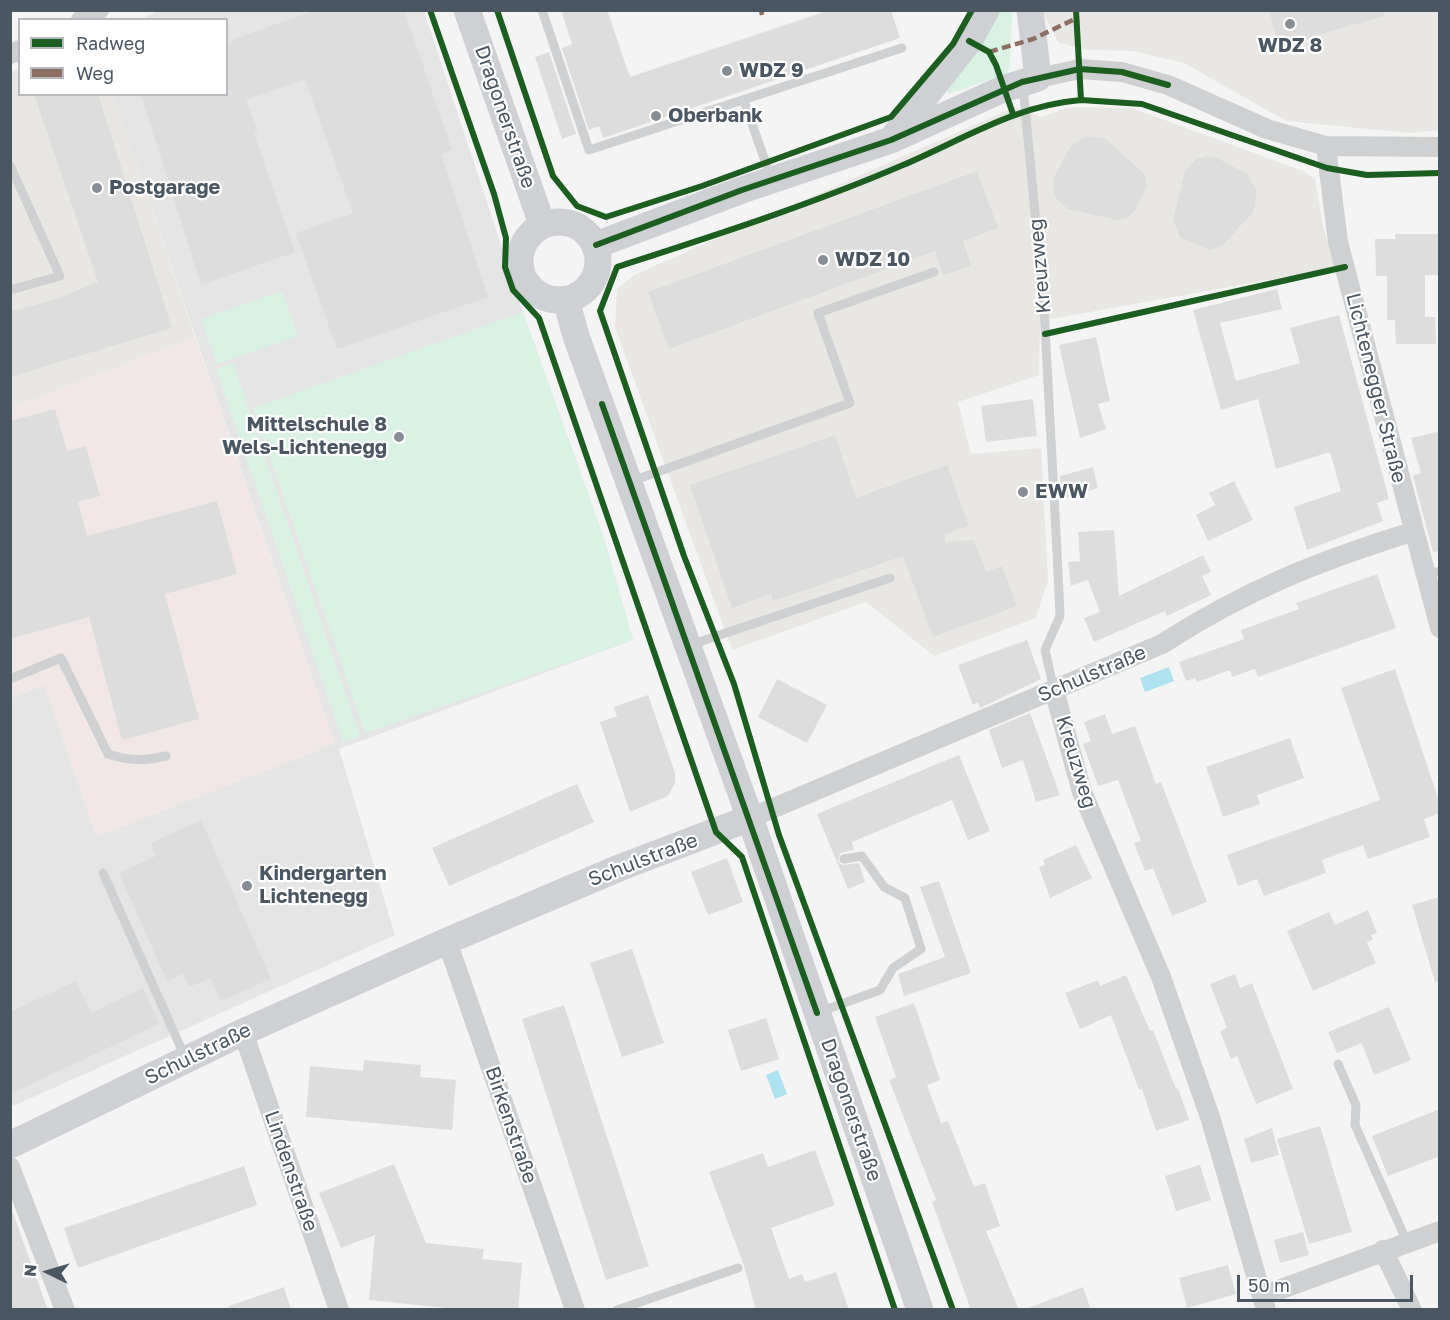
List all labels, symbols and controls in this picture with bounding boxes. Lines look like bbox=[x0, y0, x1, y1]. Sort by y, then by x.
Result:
marker: WDZ 8 bbox=[1283, 17, 1297, 31]
legend bbox=[18, 18, 228, 96]
text: Radweg bbox=[76, 32, 145, 54]
place label: WDZ 8 bbox=[1258, 34, 1322, 58]
street label: Dragonerstraße bbox=[469, 42, 541, 192]
place label: WDZ 9 bbox=[739, 59, 804, 83]
text: Weg bbox=[76, 62, 114, 84]
marker: WDZ 9 bbox=[720, 64, 734, 78]
place label: Oberbank bbox=[668, 104, 763, 128]
marker: Oberbank bbox=[649, 109, 663, 123]
place label: Postgarage bbox=[109, 176, 220, 200]
marker: Postgarage bbox=[90, 181, 104, 195]
street label: Kreuzweg bbox=[1024, 217, 1056, 315]
place label: WDZ 10 bbox=[835, 248, 910, 272]
marker: WDZ 10 bbox=[816, 253, 830, 267]
street label: Lichtenegger Straße bbox=[1341, 291, 1411, 485]
place label: Mittelschule 8 Wels-Lichtenegg bbox=[222, 413, 387, 460]
marker: Mittelschule 8 Wels-Lichtenegg bbox=[392, 430, 406, 444]
place label: EWW bbox=[1035, 480, 1088, 504]
marker: EWW bbox=[1016, 485, 1030, 499]
street label: Schulstraße bbox=[1034, 640, 1150, 708]
street label: Kreuzweg bbox=[1051, 713, 1101, 811]
street label: Schulstraße bbox=[585, 828, 701, 892]
place label: Kindergarten Lichtenegg bbox=[259, 862, 387, 909]
marker: Kindergarten Lichtenegg bbox=[240, 879, 254, 893]
street label: Schulstraße bbox=[141, 1018, 255, 1090]
street label: Dragonerstraße bbox=[815, 1035, 887, 1185]
street label: Birkenstraße bbox=[480, 1063, 542, 1187]
street label: Lindenstraße bbox=[259, 1108, 323, 1234]
north arrow bbox=[18, 1242, 78, 1302]
scale bar bbox=[1240, 1263, 1416, 1301]
text: N bbox=[20, 1264, 41, 1277]
text: 50 m bbox=[1248, 1274, 1290, 1296]

